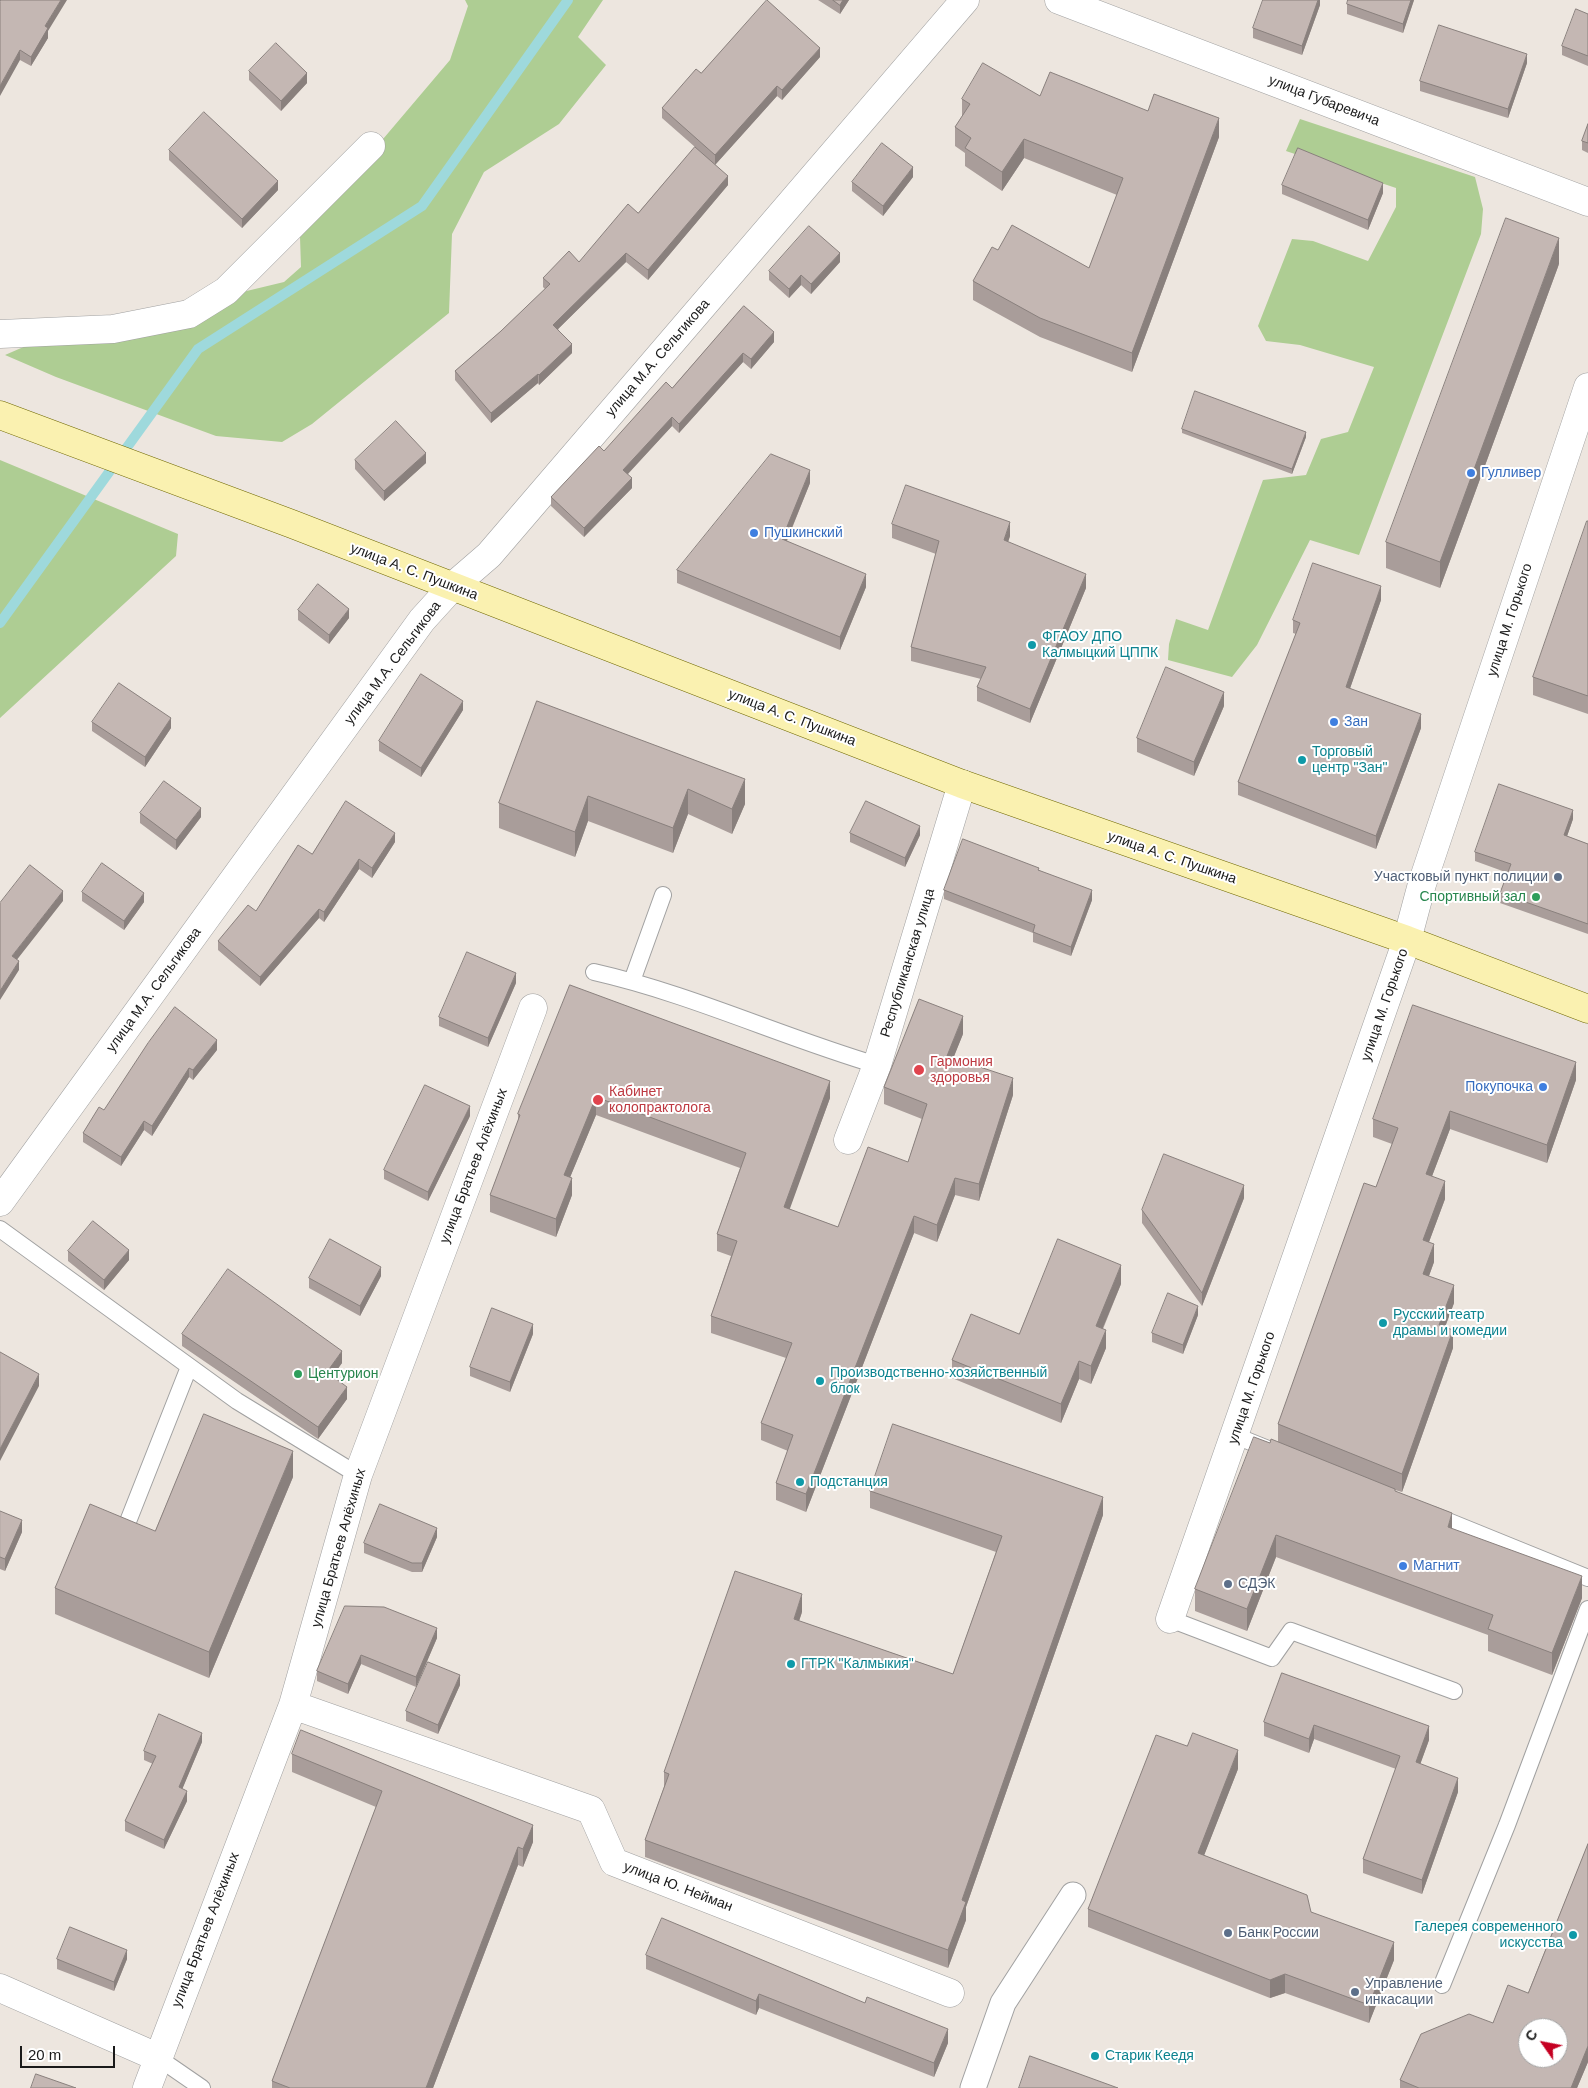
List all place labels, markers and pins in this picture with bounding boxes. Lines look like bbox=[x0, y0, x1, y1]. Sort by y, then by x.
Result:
place label: Гулливер bbox=[1481, 465, 1541, 481]
marker: Гулливер bbox=[1465, 467, 1477, 479]
place label: Пушкинский bbox=[764, 525, 843, 541]
marker: Пушкинский bbox=[748, 527, 760, 539]
place label: ФГАОУ ДПО Калмыцкий ЦППК bbox=[1042, 629, 1158, 662]
marker: ФГАОУ ДПО Калмыцкий ЦППК bbox=[1026, 639, 1038, 651]
place label: Зан bbox=[1344, 714, 1368, 730]
marker: Зан bbox=[1328, 716, 1340, 728]
place label: Торговый центр "Зан" bbox=[1312, 744, 1387, 776]
marker: Торговый центр "Зан" bbox=[1296, 754, 1308, 766]
place label: Участковый пункт полиции bbox=[1374, 869, 1548, 885]
marker: Участковый пункт полиции bbox=[1552, 871, 1564, 883]
place label: Спортивный зал bbox=[1419, 889, 1526, 905]
marker: Спортивный зал bbox=[1530, 891, 1542, 903]
place label: Гармония здоровья bbox=[930, 1054, 993, 1086]
marker: Гармония здоровья bbox=[912, 1063, 926, 1077]
place label: Покупочка bbox=[1465, 1079, 1533, 1095]
marker: Покупочка bbox=[1537, 1081, 1549, 1093]
place label: Кабинет колопрактолога bbox=[609, 1084, 711, 1116]
marker: Кабинет колопрактолога bbox=[591, 1093, 605, 1107]
place label: Русский театр драмы и комедии bbox=[1393, 1307, 1507, 1340]
marker: Русский театр драмы и комедии bbox=[1377, 1317, 1389, 1329]
place label: Производственно-хозяйственный блок bbox=[830, 1365, 1047, 1398]
place label: Центурион bbox=[308, 1366, 378, 1382]
marker: Центурион bbox=[292, 1368, 304, 1380]
marker: Производственно-хозяйственный блок bbox=[814, 1375, 826, 1387]
place label: Подстанция bbox=[810, 1474, 888, 1490]
marker: Подстанция bbox=[794, 1476, 806, 1488]
place label: Магнит bbox=[1413, 1558, 1460, 1574]
marker: Магнит bbox=[1397, 1560, 1409, 1572]
place label: СДЭК bbox=[1238, 1576, 1276, 1592]
marker: СДЭК bbox=[1222, 1578, 1234, 1590]
place label: ГТРК "Калмыкия" bbox=[801, 1656, 914, 1672]
marker: ГТРК "Калмыкия" bbox=[785, 1658, 797, 1670]
place label: Галерея современного искусства bbox=[1414, 1919, 1563, 1951]
place label: Банк России bbox=[1238, 1925, 1319, 1941]
marker: Банк России bbox=[1222, 1927, 1234, 1939]
marker: Галерея современного искусства bbox=[1567, 1929, 1579, 1941]
place label: Управление инкасации bbox=[1365, 1976, 1443, 2008]
marker: Управление инкасации bbox=[1349, 1986, 1361, 1998]
place label: Старик Кеедя bbox=[1105, 2048, 1194, 2064]
marker: Старик Кеедя bbox=[1089, 2050, 1101, 2062]

